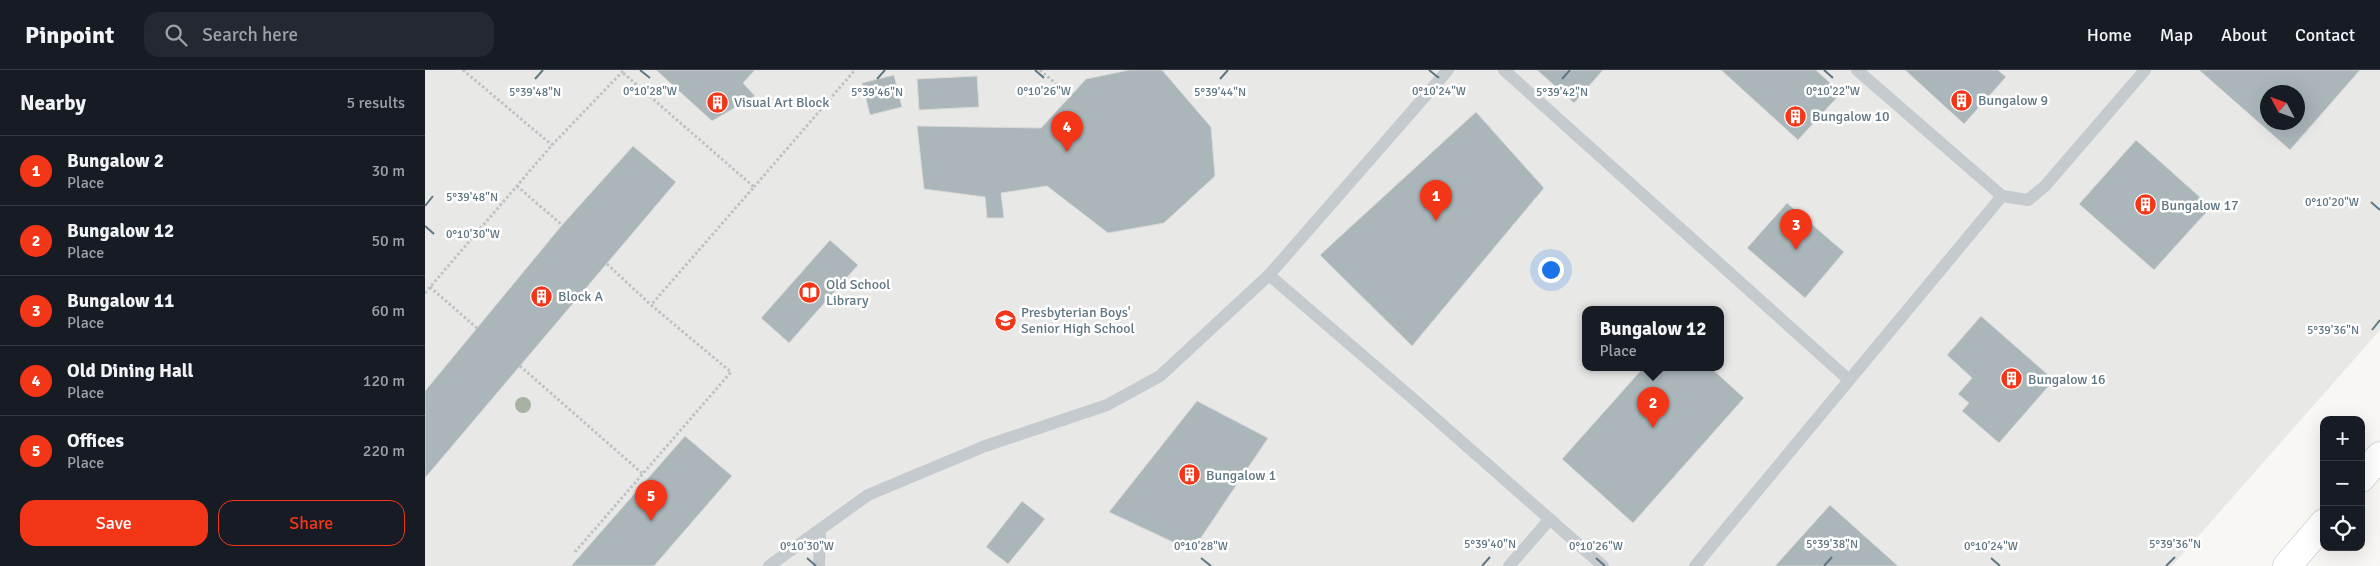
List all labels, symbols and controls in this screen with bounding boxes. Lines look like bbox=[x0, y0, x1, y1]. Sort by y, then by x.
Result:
search box bbox=[144, 12, 494, 57]
text: Pinpoint bbox=[25, 20, 114, 50]
icon: search bbox=[162, 21, 190, 49]
text: Search here bbox=[202, 23, 298, 47]
text: Home bbox=[2087, 24, 2132, 46]
text: Map bbox=[2160, 24, 2193, 46]
text: About bbox=[2221, 24, 2267, 46]
text: Contact bbox=[2295, 24, 2355, 46]
text: 0°10'28"W bbox=[623, 84, 677, 99]
text: 0°10'26"W bbox=[1017, 84, 1071, 99]
text: 0°10'24"W bbox=[1412, 84, 1466, 99]
text: 0°10'22"W bbox=[1806, 84, 1860, 99]
text: 5°39'48"N bbox=[509, 85, 561, 100]
text: 5°39'46"N bbox=[851, 85, 903, 100]
text: 5°39'44"N bbox=[1194, 85, 1246, 100]
text: 5°39'42"N bbox=[1536, 85, 1588, 100]
north arrow bbox=[2260, 85, 2305, 130]
building icon: Bungalow 9 bbox=[1950, 88, 1974, 112]
text: Nearby bbox=[20, 90, 86, 116]
building icon: Visual Art Block bbox=[706, 90, 730, 114]
place label: Bungalow 9 bbox=[1978, 92, 2048, 109]
text: 5 results bbox=[346, 93, 405, 113]
place label: Visual Art Block bbox=[734, 94, 829, 111]
building icon: Bungalow 10 bbox=[1784, 104, 1808, 128]
place label: Bungalow 10 bbox=[1812, 108, 1890, 125]
pin: 4 bbox=[1051, 111, 1083, 152]
text: Bungalow 2 bbox=[67, 149, 164, 173]
text: 1 bbox=[32, 161, 40, 181]
text: 30 m bbox=[371, 161, 405, 181]
text: Place bbox=[67, 173, 104, 193]
pin: 1 bbox=[1420, 180, 1452, 221]
text: 5°39'48"N bbox=[446, 190, 498, 205]
building icon: Bungalow 17 bbox=[2133, 193, 2157, 217]
text: 0°10'20"W bbox=[2305, 195, 2359, 210]
place label: Bungalow 17 bbox=[2161, 197, 2239, 214]
pin: 3 bbox=[1780, 209, 1812, 250]
text: Bungalow 12 bbox=[67, 219, 174, 243]
text: 0°10'30"W bbox=[446, 227, 500, 242]
text: 2 bbox=[32, 231, 40, 251]
text: 50 m bbox=[371, 231, 405, 251]
text: Place bbox=[67, 243, 104, 263]
your location bbox=[1538, 257, 1564, 283]
place label: Old School Library bbox=[826, 276, 890, 309]
library icon: Old School Library bbox=[798, 280, 822, 304]
building icon: Block A bbox=[530, 284, 554, 308]
place label: Block A bbox=[558, 288, 603, 305]
text: Bungalow 11 bbox=[67, 289, 174, 313]
text: 3 bbox=[32, 301, 40, 321]
text: 60 m bbox=[371, 301, 405, 321]
place label: Presbyterian Boys' Senior High School bbox=[1021, 304, 1135, 337]
popup bbox=[1582, 306, 1724, 371]
school or university icon: Presbyterian Boys' Senior High School bbox=[993, 308, 1017, 332]
text: Place bbox=[67, 313, 104, 333]
text: Bungalow 12 bbox=[1599, 317, 1707, 341]
text: 5°39'36"N bbox=[2307, 323, 2359, 338]
text: Place bbox=[1599, 341, 1637, 361]
text: Old Dining Hall bbox=[67, 359, 194, 383]
building icon: Bungalow 16 bbox=[2000, 367, 2024, 391]
text: 4 bbox=[32, 371, 40, 391]
text: 120 m bbox=[363, 371, 405, 391]
place label: Bungalow 16 bbox=[2028, 371, 2106, 388]
text: Place bbox=[67, 383, 104, 403]
pin: 2 bbox=[1637, 387, 1669, 428]
map controls bbox=[2320, 416, 2365, 551]
button: + bbox=[2320, 416, 2365, 461]
text: Offices bbox=[67, 429, 124, 453]
text: 5 bbox=[32, 441, 40, 461]
text: 220 m bbox=[363, 441, 405, 461]
text: Place bbox=[67, 453, 104, 473]
button: − bbox=[2320, 461, 2365, 506]
building icon: Bungalow 1 bbox=[1178, 463, 1202, 487]
place label: Bungalow 1 bbox=[1206, 467, 1276, 484]
pin: 5 bbox=[635, 480, 667, 521]
button: Save bbox=[20, 500, 208, 546]
button: Share bbox=[218, 500, 405, 546]
button: locate bbox=[2320, 506, 2365, 551]
text: 5°39'40"N bbox=[1464, 537, 1516, 552]
text: 5°39'38"N bbox=[1806, 537, 1858, 552]
text: 5°39'36"N bbox=[2149, 537, 2201, 552]
text: 0°10'30"W bbox=[780, 539, 834, 554]
text: 0°10'28"W bbox=[1174, 539, 1228, 554]
text: 0°10'26"W bbox=[1569, 539, 1623, 554]
text: 0°10'24"W bbox=[1964, 539, 2018, 554]

